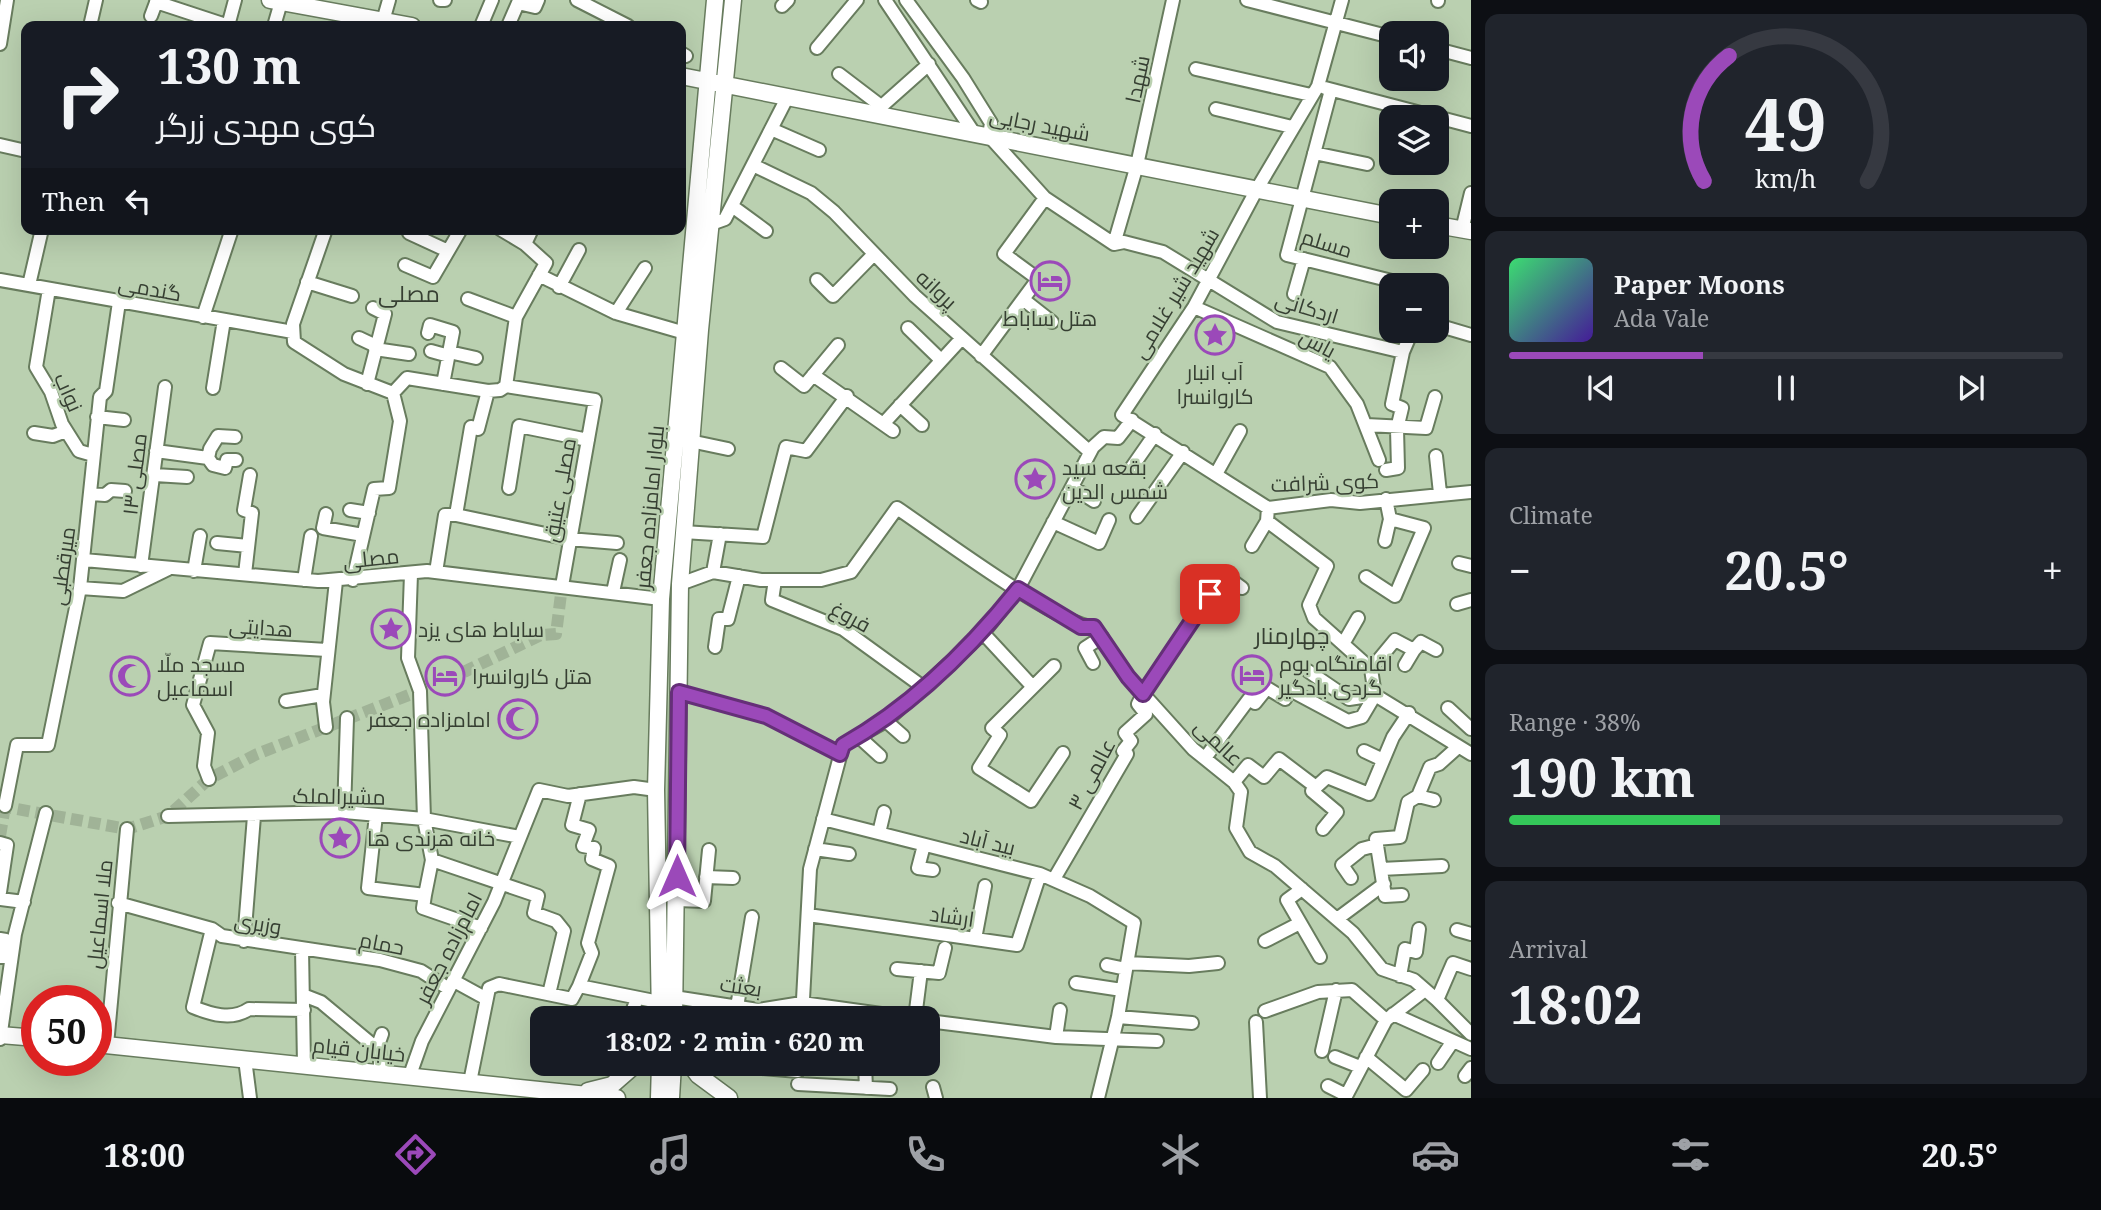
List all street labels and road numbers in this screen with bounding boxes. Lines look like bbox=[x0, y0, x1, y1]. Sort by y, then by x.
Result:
street label: شهدا bbox=[1118, 53, 1156, 105]
street label: شهید رجایی bbox=[987, 101, 1093, 147]
street label: شهید شیر غلامی bbox=[1125, 222, 1225, 364]
street label: مسلم bbox=[1298, 222, 1356, 265]
street label: پروانه bbox=[910, 263, 964, 316]
street label: گندمی bbox=[116, 269, 184, 307]
street label: اردکانی bbox=[1272, 284, 1342, 330]
street label: یاس bbox=[1295, 322, 1341, 364]
street label: نواب bbox=[48, 368, 90, 416]
street label: بلوار امامزاده جعفر bbox=[628, 424, 670, 591]
street label: مصلی ۱۳ bbox=[115, 431, 153, 517]
street label: مصلی عتیق bbox=[536, 436, 582, 544]
street label: کوی شرافت bbox=[1270, 466, 1380, 498]
street label: میرقطبی bbox=[43, 525, 81, 607]
street label: مصلی bbox=[341, 541, 401, 575]
street label: فروغ bbox=[825, 594, 876, 639]
street label: هدایتی bbox=[228, 611, 294, 643]
street label: عالمی bbox=[1189, 712, 1249, 772]
street label: عالمی ۳ bbox=[1061, 734, 1121, 814]
street label: مشیرالملک bbox=[292, 781, 386, 811]
street label: بید آباد bbox=[957, 821, 1019, 861]
street label: ملا اسماعیل bbox=[79, 858, 119, 970]
street label: امام‌زاده جعفر bbox=[407, 887, 489, 1010]
street label: ارشاد bbox=[928, 899, 976, 933]
street label: وزیری bbox=[232, 905, 284, 941]
street label: حمام bbox=[357, 925, 407, 962]
street label: بعثت bbox=[718, 969, 764, 1003]
street label: خیابان قیام bbox=[311, 1030, 407, 1069]

